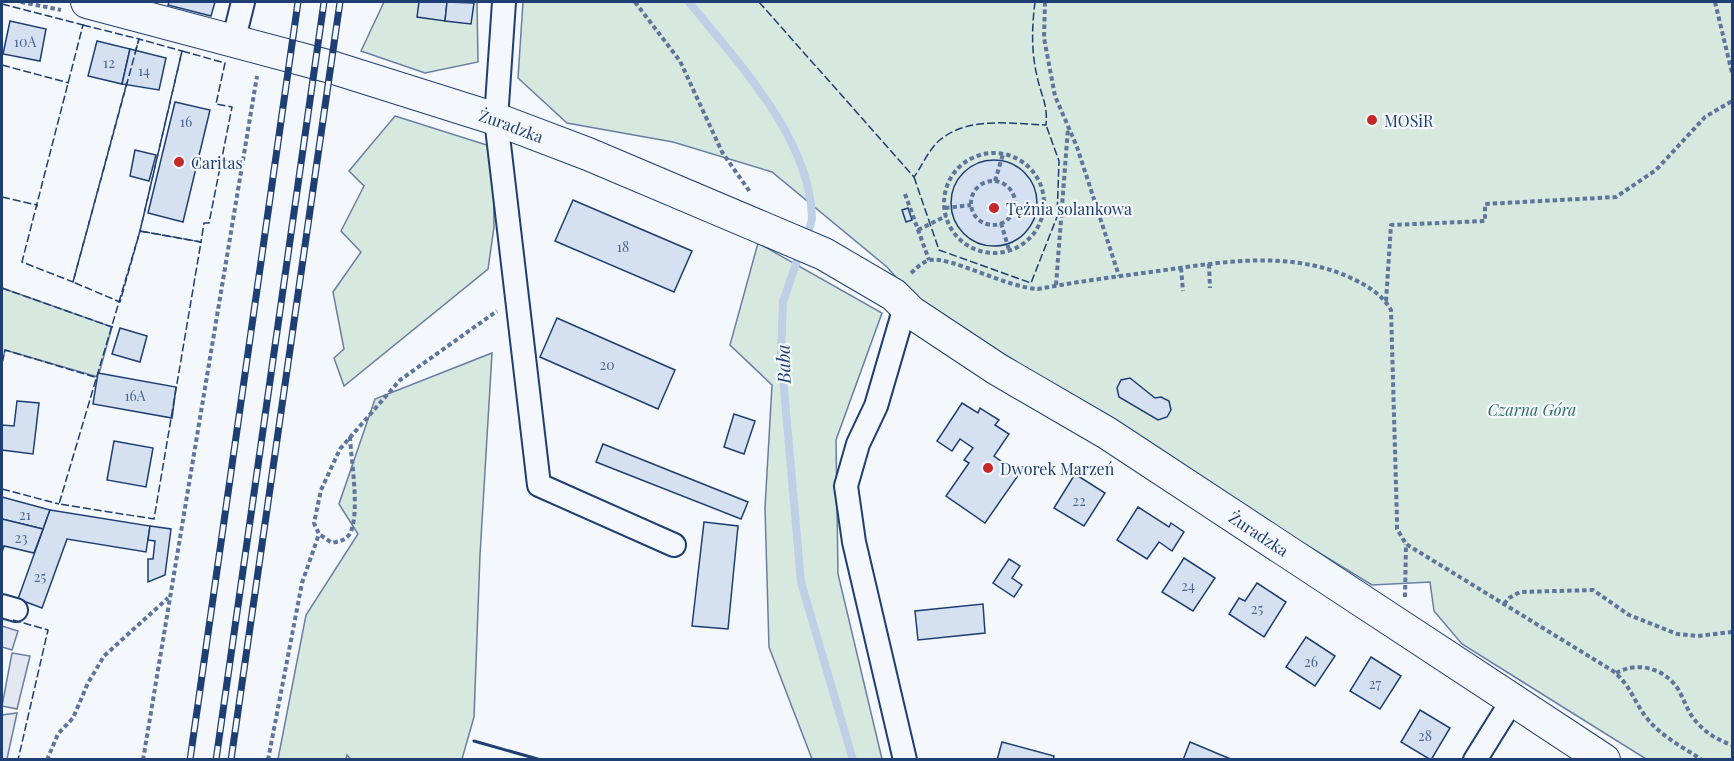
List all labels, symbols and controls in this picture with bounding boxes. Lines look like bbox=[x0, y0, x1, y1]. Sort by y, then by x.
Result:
house number: 10A bbox=[14, 32, 36, 51]
house number: 12 bbox=[103, 53, 115, 72]
house number: 14 bbox=[138, 61, 150, 80]
street label: Żuradzka bbox=[476, 104, 547, 147]
place label: MOSiR bbox=[1384, 110, 1434, 131]
house number: 16 bbox=[180, 112, 192, 131]
marker: MOSiR bbox=[1365, 113, 1379, 127]
place label: Caritas bbox=[191, 152, 243, 173]
marker: Caritas bbox=[172, 155, 186, 169]
place label: Tężnia solankowa bbox=[1006, 198, 1132, 219]
marker: Tężnia solankowa bbox=[987, 201, 1001, 215]
house number: 18 bbox=[617, 237, 629, 256]
water label: Baba bbox=[770, 344, 796, 385]
house number: 20 bbox=[599, 355, 615, 374]
house number: 16A bbox=[124, 386, 146, 405]
park label: Czarna Góra bbox=[1488, 399, 1576, 420]
place label: Dworek Marzeń bbox=[1000, 458, 1115, 479]
marker: Dworek Marzeń bbox=[981, 461, 995, 475]
house number: 22 bbox=[1072, 491, 1086, 510]
house number: 21 bbox=[19, 505, 31, 524]
street label: Żuradzka bbox=[1225, 506, 1293, 560]
house number: 23 bbox=[14, 528, 28, 547]
house number: 25 bbox=[34, 567, 46, 586]
house number: 24 bbox=[1181, 576, 1195, 595]
house number: 25 bbox=[1251, 599, 1263, 618]
house number: 26 bbox=[1304, 652, 1318, 671]
house number: 27 bbox=[1369, 674, 1382, 693]
house number: 28 bbox=[1418, 726, 1432, 745]

